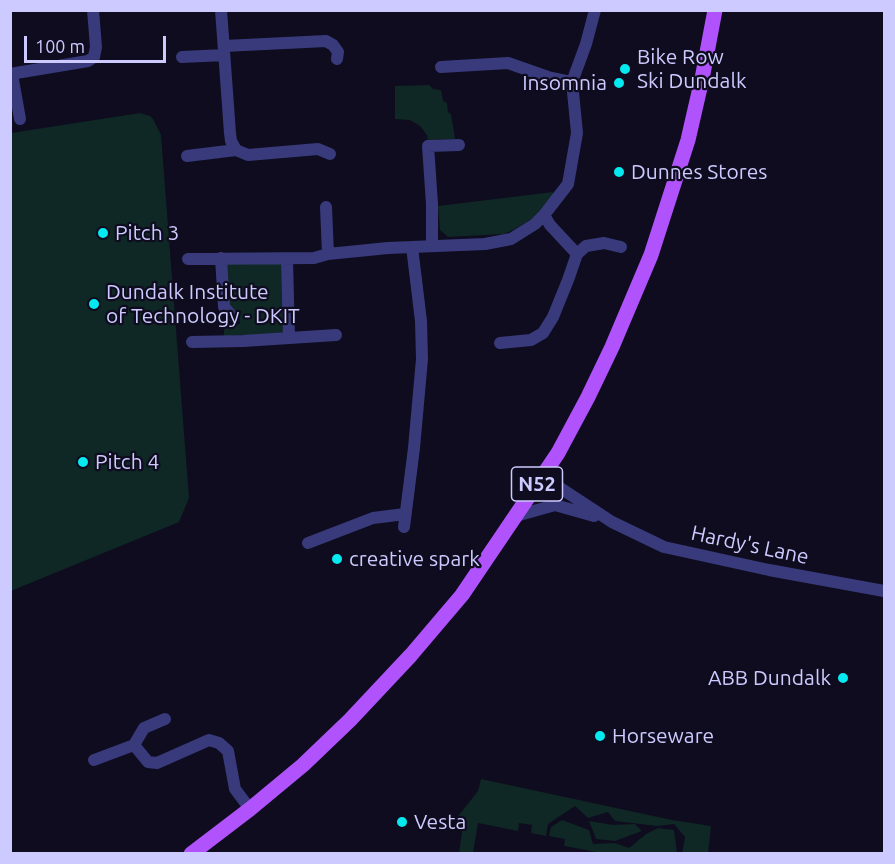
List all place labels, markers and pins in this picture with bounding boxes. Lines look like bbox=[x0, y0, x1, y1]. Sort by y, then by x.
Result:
place label: Bike Row Ski Dundalk bbox=[637, 44, 747, 94]
marker: Bike Row Ski Dundalk bbox=[618, 62, 632, 76]
place label: Insomnia bbox=[522, 70, 607, 96]
marker: Insomnia bbox=[612, 76, 626, 90]
place label: Dunnes Stores bbox=[631, 159, 767, 185]
marker: Dunnes Stores bbox=[612, 165, 626, 179]
place label: Pitch 3 bbox=[115, 220, 179, 246]
marker: Pitch 3 bbox=[96, 226, 110, 240]
place label: Dundalk Institute of Technology - DKIT bbox=[106, 279, 300, 329]
marker: Dundalk Institute of Technology - DKIT bbox=[87, 297, 101, 311]
place label: Pitch 4 bbox=[95, 449, 159, 475]
marker: Pitch 4 bbox=[76, 455, 90, 469]
place label: creative spark bbox=[349, 546, 480, 572]
marker: creative spark bbox=[330, 552, 344, 566]
place label: ABB Dundalk bbox=[708, 665, 831, 691]
marker: ABB Dundalk bbox=[836, 671, 850, 685]
place label: Horseware bbox=[612, 723, 714, 749]
marker: Horseware bbox=[593, 729, 607, 743]
place label: Vesta bbox=[414, 809, 466, 835]
marker: Vesta bbox=[395, 815, 409, 829]

